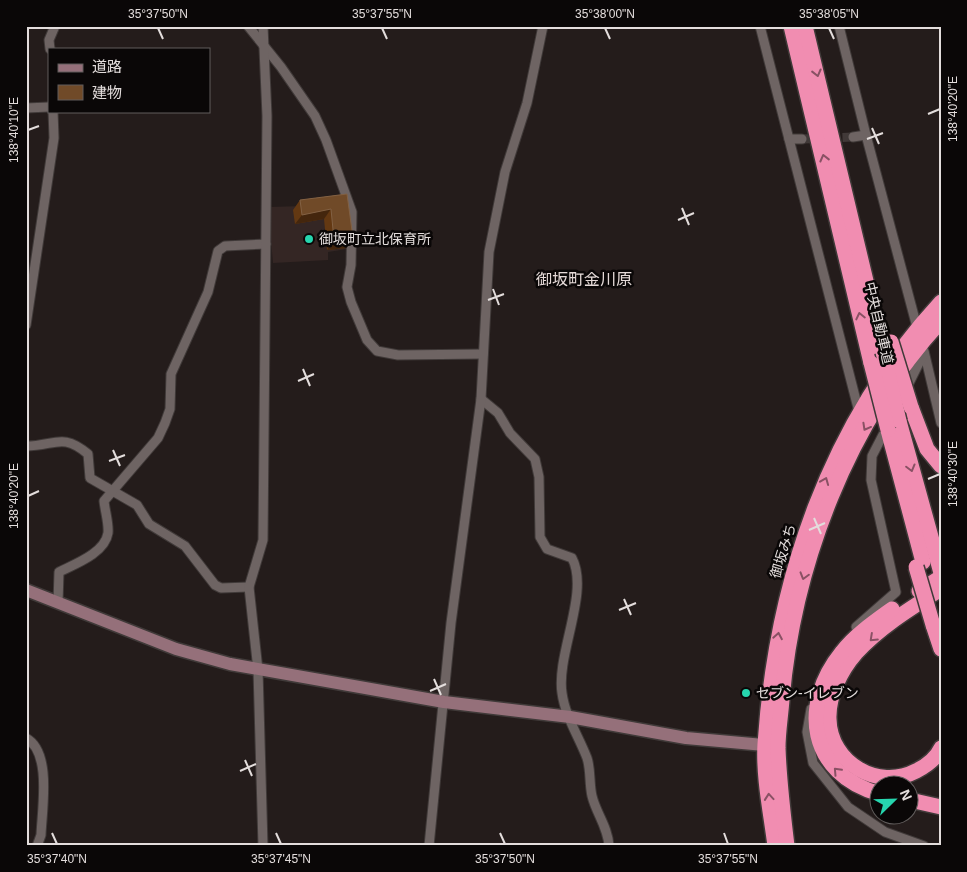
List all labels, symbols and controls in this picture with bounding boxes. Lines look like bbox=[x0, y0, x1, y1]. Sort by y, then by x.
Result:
text: 35°37'50"N bbox=[128, 7, 188, 21]
text: 35°37'55"N bbox=[352, 7, 412, 21]
text: 35°38'00"N bbox=[575, 7, 635, 21]
text: 35°38'05"N bbox=[799, 7, 859, 21]
legend bbox=[48, 48, 210, 112]
text: 道路 bbox=[92, 58, 122, 75]
one-way arrow bbox=[811, 69, 822, 78]
text: 138°40'20"E bbox=[946, 76, 960, 142]
text: 建物 bbox=[92, 84, 122, 101]
text: 138°40'10"E bbox=[7, 97, 21, 163]
one-way arrow bbox=[819, 153, 830, 162]
place label: 御坂町立北保育所 bbox=[319, 231, 431, 247]
marker: 御坂町立北保育所 bbox=[303, 233, 315, 245]
district label: 御坂町金川原 bbox=[536, 271, 632, 288]
street label: 中央自動車道 bbox=[862, 280, 896, 366]
one-way arrow bbox=[855, 311, 866, 320]
one-way arrow bbox=[863, 421, 873, 430]
text: 138°40'30"E bbox=[946, 441, 960, 507]
text: 138°40'20"E bbox=[7, 463, 21, 529]
one-way arrow bbox=[906, 463, 916, 471]
one-way arrow bbox=[819, 477, 830, 486]
street label: 御坂みち bbox=[767, 522, 799, 580]
one-way arrow bbox=[799, 572, 809, 580]
one-way arrow bbox=[773, 631, 783, 640]
one-way arrow bbox=[869, 632, 878, 641]
place label: セブン-イレブン bbox=[756, 685, 859, 701]
marker: セブン-イレブン bbox=[740, 687, 752, 699]
one-way arrow bbox=[834, 768, 843, 777]
north arrow bbox=[870, 774, 920, 824]
text: N bbox=[897, 787, 915, 803]
one-way arrow bbox=[764, 793, 775, 801]
text: 35°37'40"N bbox=[27, 852, 87, 866]
text: 35°37'45"N bbox=[251, 852, 311, 866]
text: 35°37'50"N bbox=[475, 852, 535, 866]
text: 35°37'55"N bbox=[698, 852, 758, 866]

